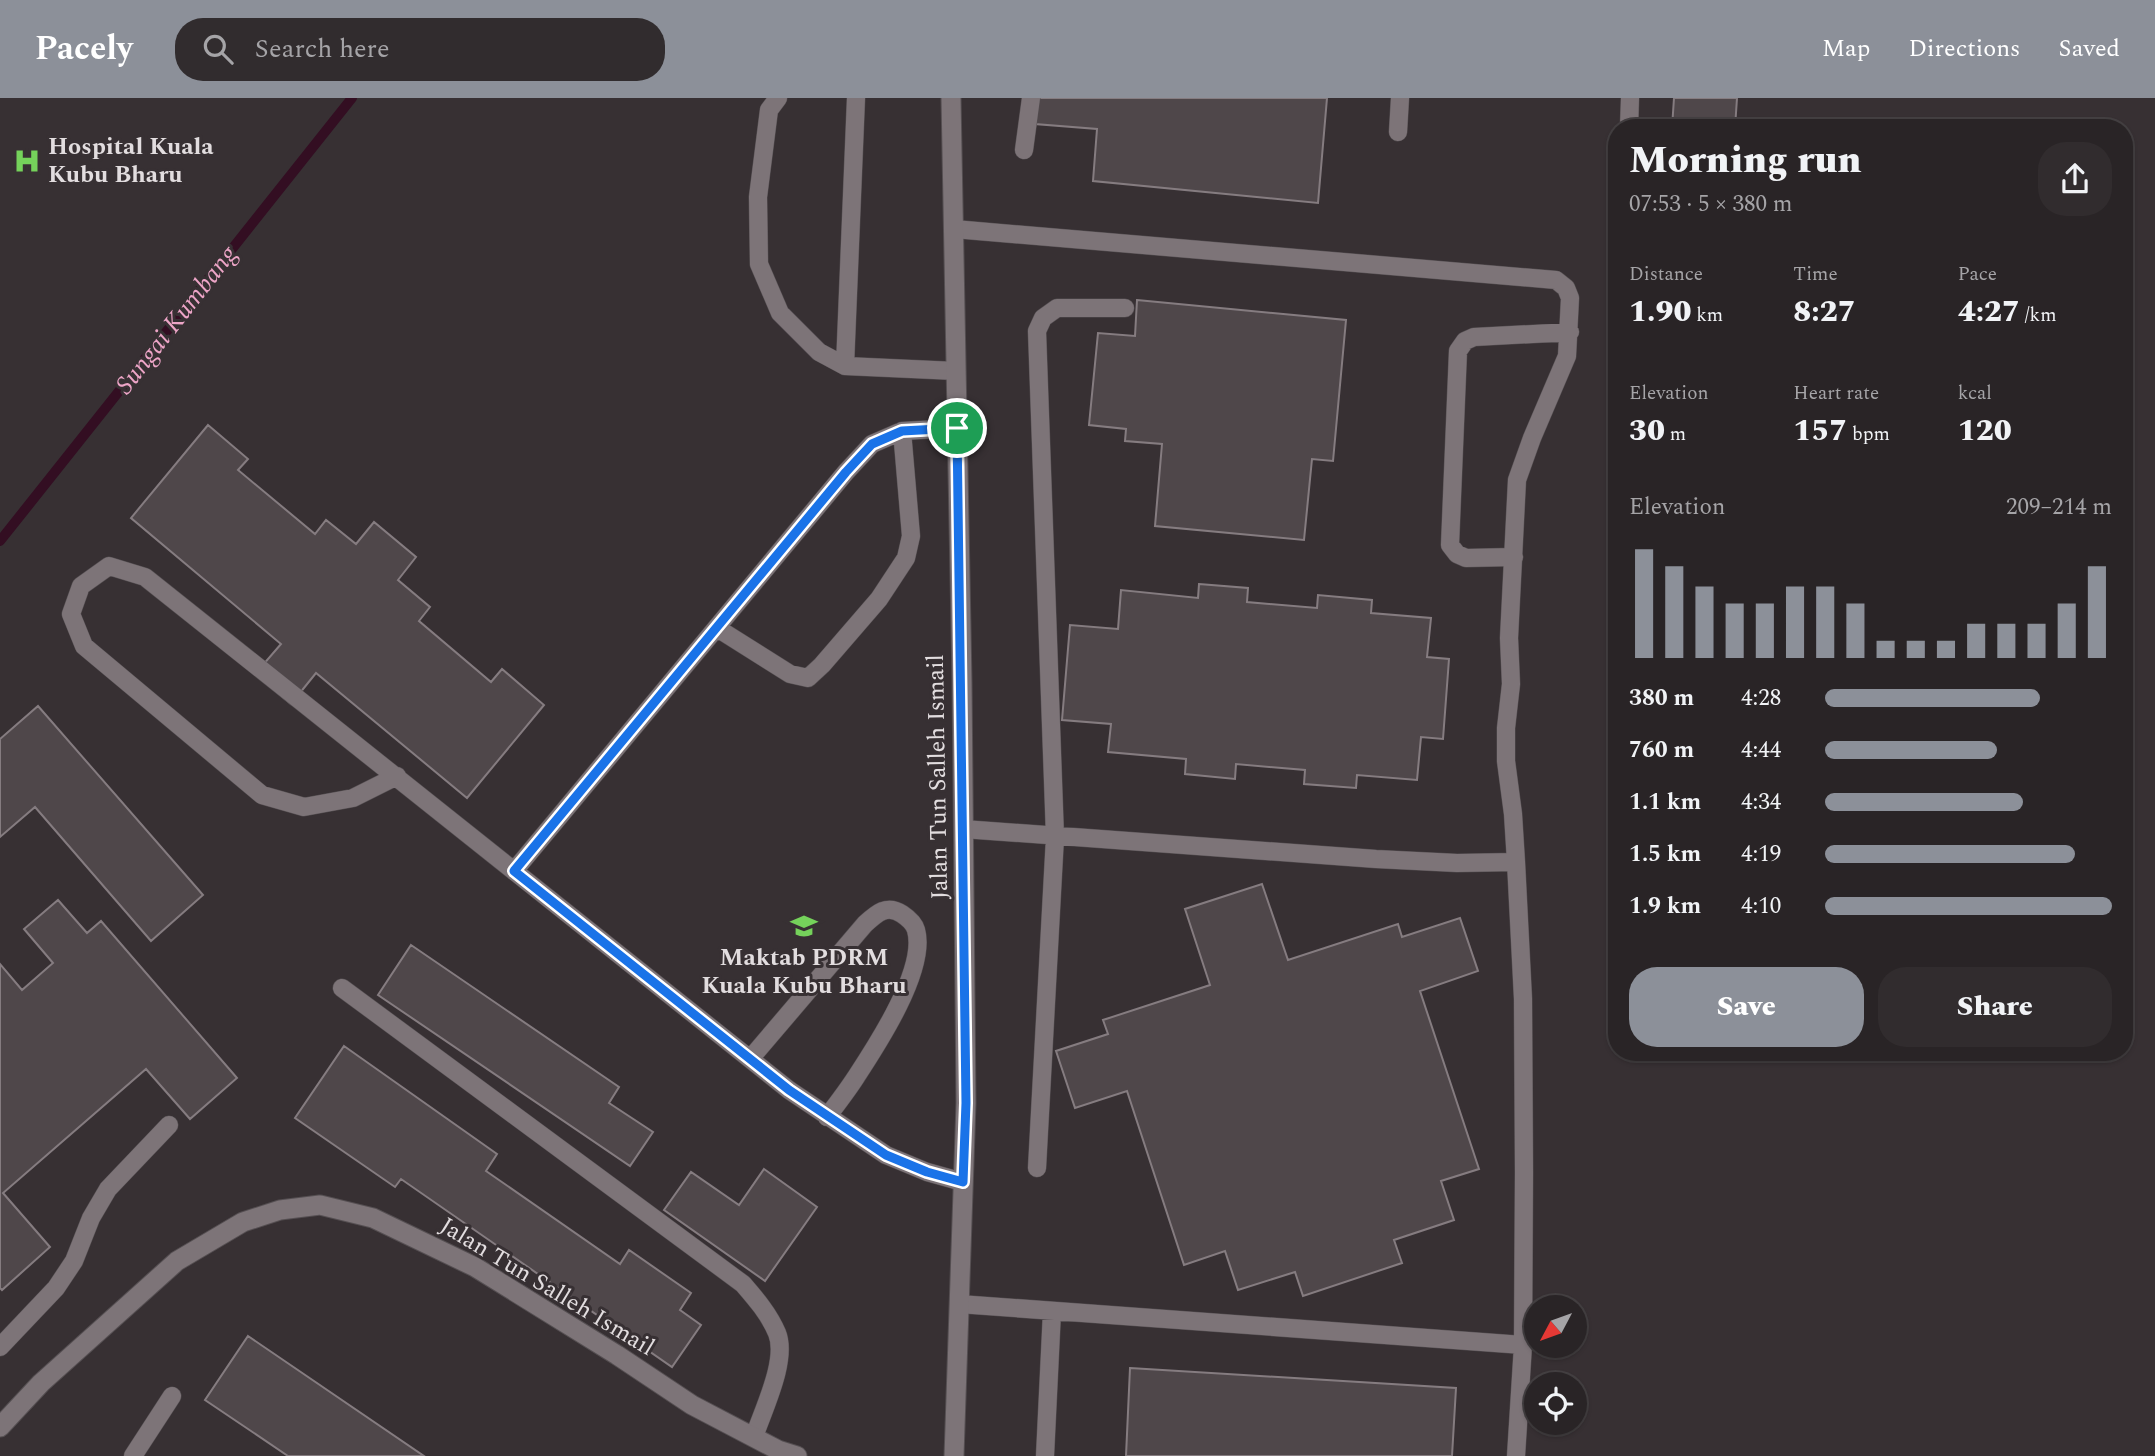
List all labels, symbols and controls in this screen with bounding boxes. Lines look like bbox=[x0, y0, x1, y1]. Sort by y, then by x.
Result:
search box bbox=[175, 18, 665, 81]
text: Pacely bbox=[35, 24, 133, 74]
text: Search here bbox=[255, 29, 390, 69]
icon: search bbox=[199, 30, 237, 68]
text: Map bbox=[1822, 31, 1870, 67]
text: Directions bbox=[1908, 31, 2020, 67]
text: Saved bbox=[2058, 31, 2120, 67]
place label: Hospital Kuala Kubu Bharu bbox=[48, 129, 214, 193]
text: Morning run bbox=[1629, 132, 1862, 190]
button: share bbox=[2038, 142, 2112, 216]
hospital icon: Hospital Kuala Kubu Bharu bbox=[12, 146, 42, 176]
text: 07:53 · 5 × 380 m bbox=[1629, 187, 1793, 222]
water label: Sungai Kumbang bbox=[105, 236, 248, 403]
text: Distance bbox=[1629, 260, 1703, 289]
text: Time bbox=[1793, 260, 1838, 289]
text: Pace bbox=[1958, 260, 1997, 289]
text: 1.90 bbox=[1629, 289, 1691, 335]
text: 8:27 bbox=[1793, 289, 1856, 335]
text: 4:27 bbox=[1958, 289, 2020, 335]
text: km bbox=[1691, 301, 1723, 330]
text: /km bbox=[2020, 301, 2057, 330]
text: Elevation bbox=[1629, 379, 1709, 408]
text: Heart rate bbox=[1793, 379, 1879, 408]
text: kcal bbox=[1958, 379, 1992, 408]
pin bbox=[927, 398, 987, 458]
text: 30 bbox=[1629, 408, 1665, 454]
text: 157 bbox=[1793, 408, 1847, 454]
text: 120 bbox=[1958, 408, 2012, 454]
icon: arrive bbox=[938, 409, 976, 447]
text: m bbox=[1665, 420, 1686, 449]
text: bpm bbox=[1847, 420, 1890, 449]
text: Elevation bbox=[1629, 490, 1725, 525]
text: 209–214 m bbox=[2006, 490, 2112, 525]
street label: Jalan Tun Salleh Ismail bbox=[918, 654, 958, 900]
text: 380 m bbox=[1629, 681, 1694, 716]
text: 4:28 bbox=[1741, 681, 1781, 716]
text: 760 m bbox=[1629, 733, 1694, 768]
text: 4:44 bbox=[1741, 733, 1781, 768]
text: 1.1 km bbox=[1629, 785, 1701, 820]
text: 4:34 bbox=[1741, 785, 1781, 820]
text: 1.5 km bbox=[1629, 837, 1701, 872]
text: 4:19 bbox=[1741, 837, 1781, 872]
text: 1.9 km bbox=[1629, 889, 1701, 924]
text: 4:10 bbox=[1741, 889, 1781, 924]
school or university icon: Maktab PDRM Kuala Kubu Bharu bbox=[789, 911, 819, 941]
place label: Maktab PDRM Kuala Kubu Bharu bbox=[701, 940, 907, 1004]
button: Save bbox=[1629, 967, 1864, 1047]
button: Share bbox=[1878, 967, 2112, 1047]
street label: Jalan Tun Salleh Ismail bbox=[433, 1208, 661, 1366]
north arrow bbox=[1524, 1295, 1587, 1358]
map controls bbox=[1524, 1295, 1587, 1435]
button: locate bbox=[1524, 1372, 1587, 1435]

